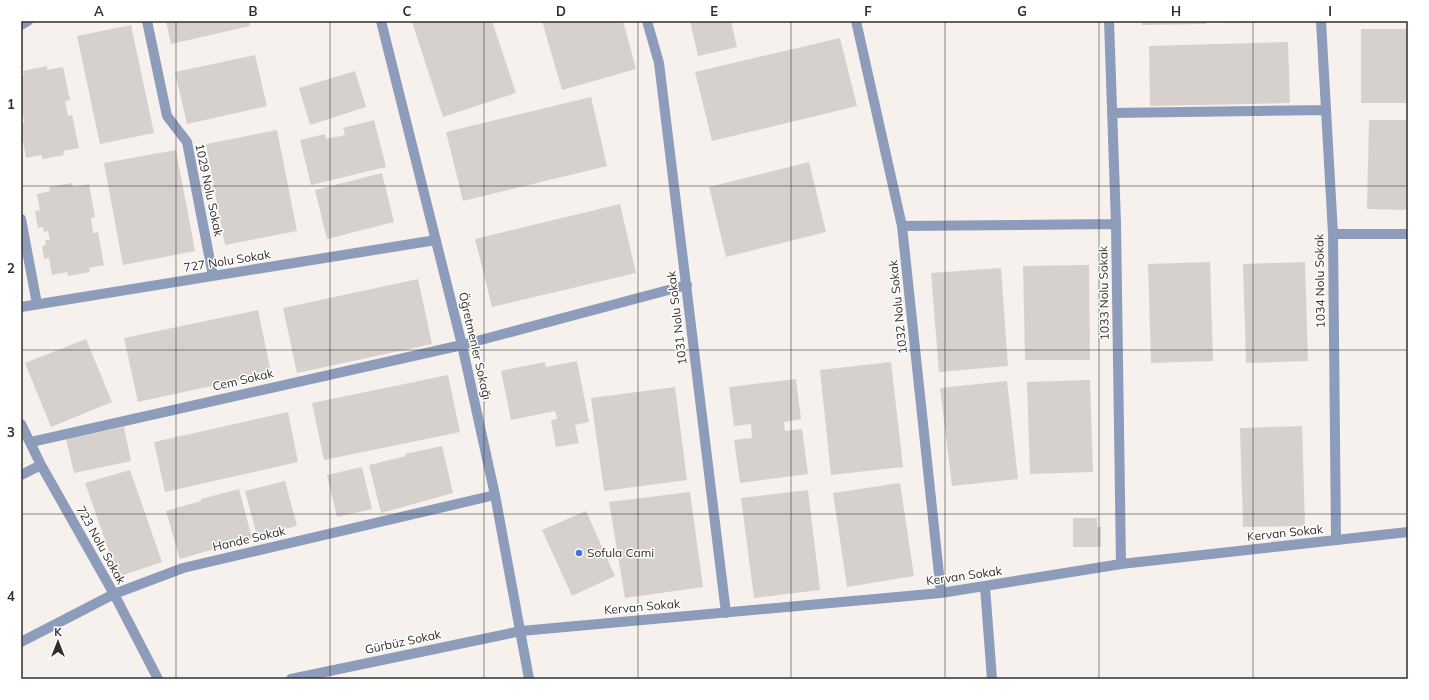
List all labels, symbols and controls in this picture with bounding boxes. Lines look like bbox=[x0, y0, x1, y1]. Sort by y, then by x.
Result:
text: A bbox=[94, 3, 104, 19]
text: B bbox=[249, 3, 258, 19]
text: C bbox=[403, 3, 412, 19]
text: D bbox=[556, 3, 566, 19]
text: E bbox=[710, 3, 718, 19]
text: F bbox=[864, 3, 872, 19]
text: G bbox=[1017, 3, 1027, 19]
text: H bbox=[1171, 3, 1181, 19]
text: I bbox=[1328, 3, 1332, 19]
text: 1 bbox=[7, 96, 15, 112]
street label: 1029 Nolu Sokak bbox=[192, 142, 227, 238]
street label: 1034 Nolu Sokak bbox=[1311, 233, 1328, 328]
street label: 1033 Nolu Sokak bbox=[1095, 245, 1112, 340]
street label: 727 Nolu Sokak bbox=[183, 246, 272, 275]
street label: 1032 Nolu Sokak bbox=[885, 258, 910, 355]
text: 2 bbox=[7, 260, 15, 276]
street label: 1031 Nolu Sokak bbox=[663, 269, 690, 366]
street label: Öğretmenler Sokağı bbox=[456, 291, 495, 401]
street label: Cem Sokak bbox=[211, 365, 275, 394]
text: 3 bbox=[7, 424, 15, 440]
street label: 723 Nolu Sokak bbox=[74, 503, 130, 587]
street label: Kervan Sokak bbox=[1246, 521, 1324, 544]
street label: Hande Sokak bbox=[211, 523, 287, 554]
place label: Sofula Cami bbox=[587, 545, 654, 560]
marker: Sofula Cami bbox=[574, 548, 584, 558]
street label: Kervan Sokak bbox=[925, 563, 1003, 588]
text: 4 bbox=[7, 588, 15, 604]
street label: Kervan Sokak bbox=[603, 596, 681, 617]
north arrow bbox=[38, 622, 78, 662]
text: K bbox=[54, 625, 62, 639]
street label: Gürbüz Sokak bbox=[363, 626, 443, 657]

